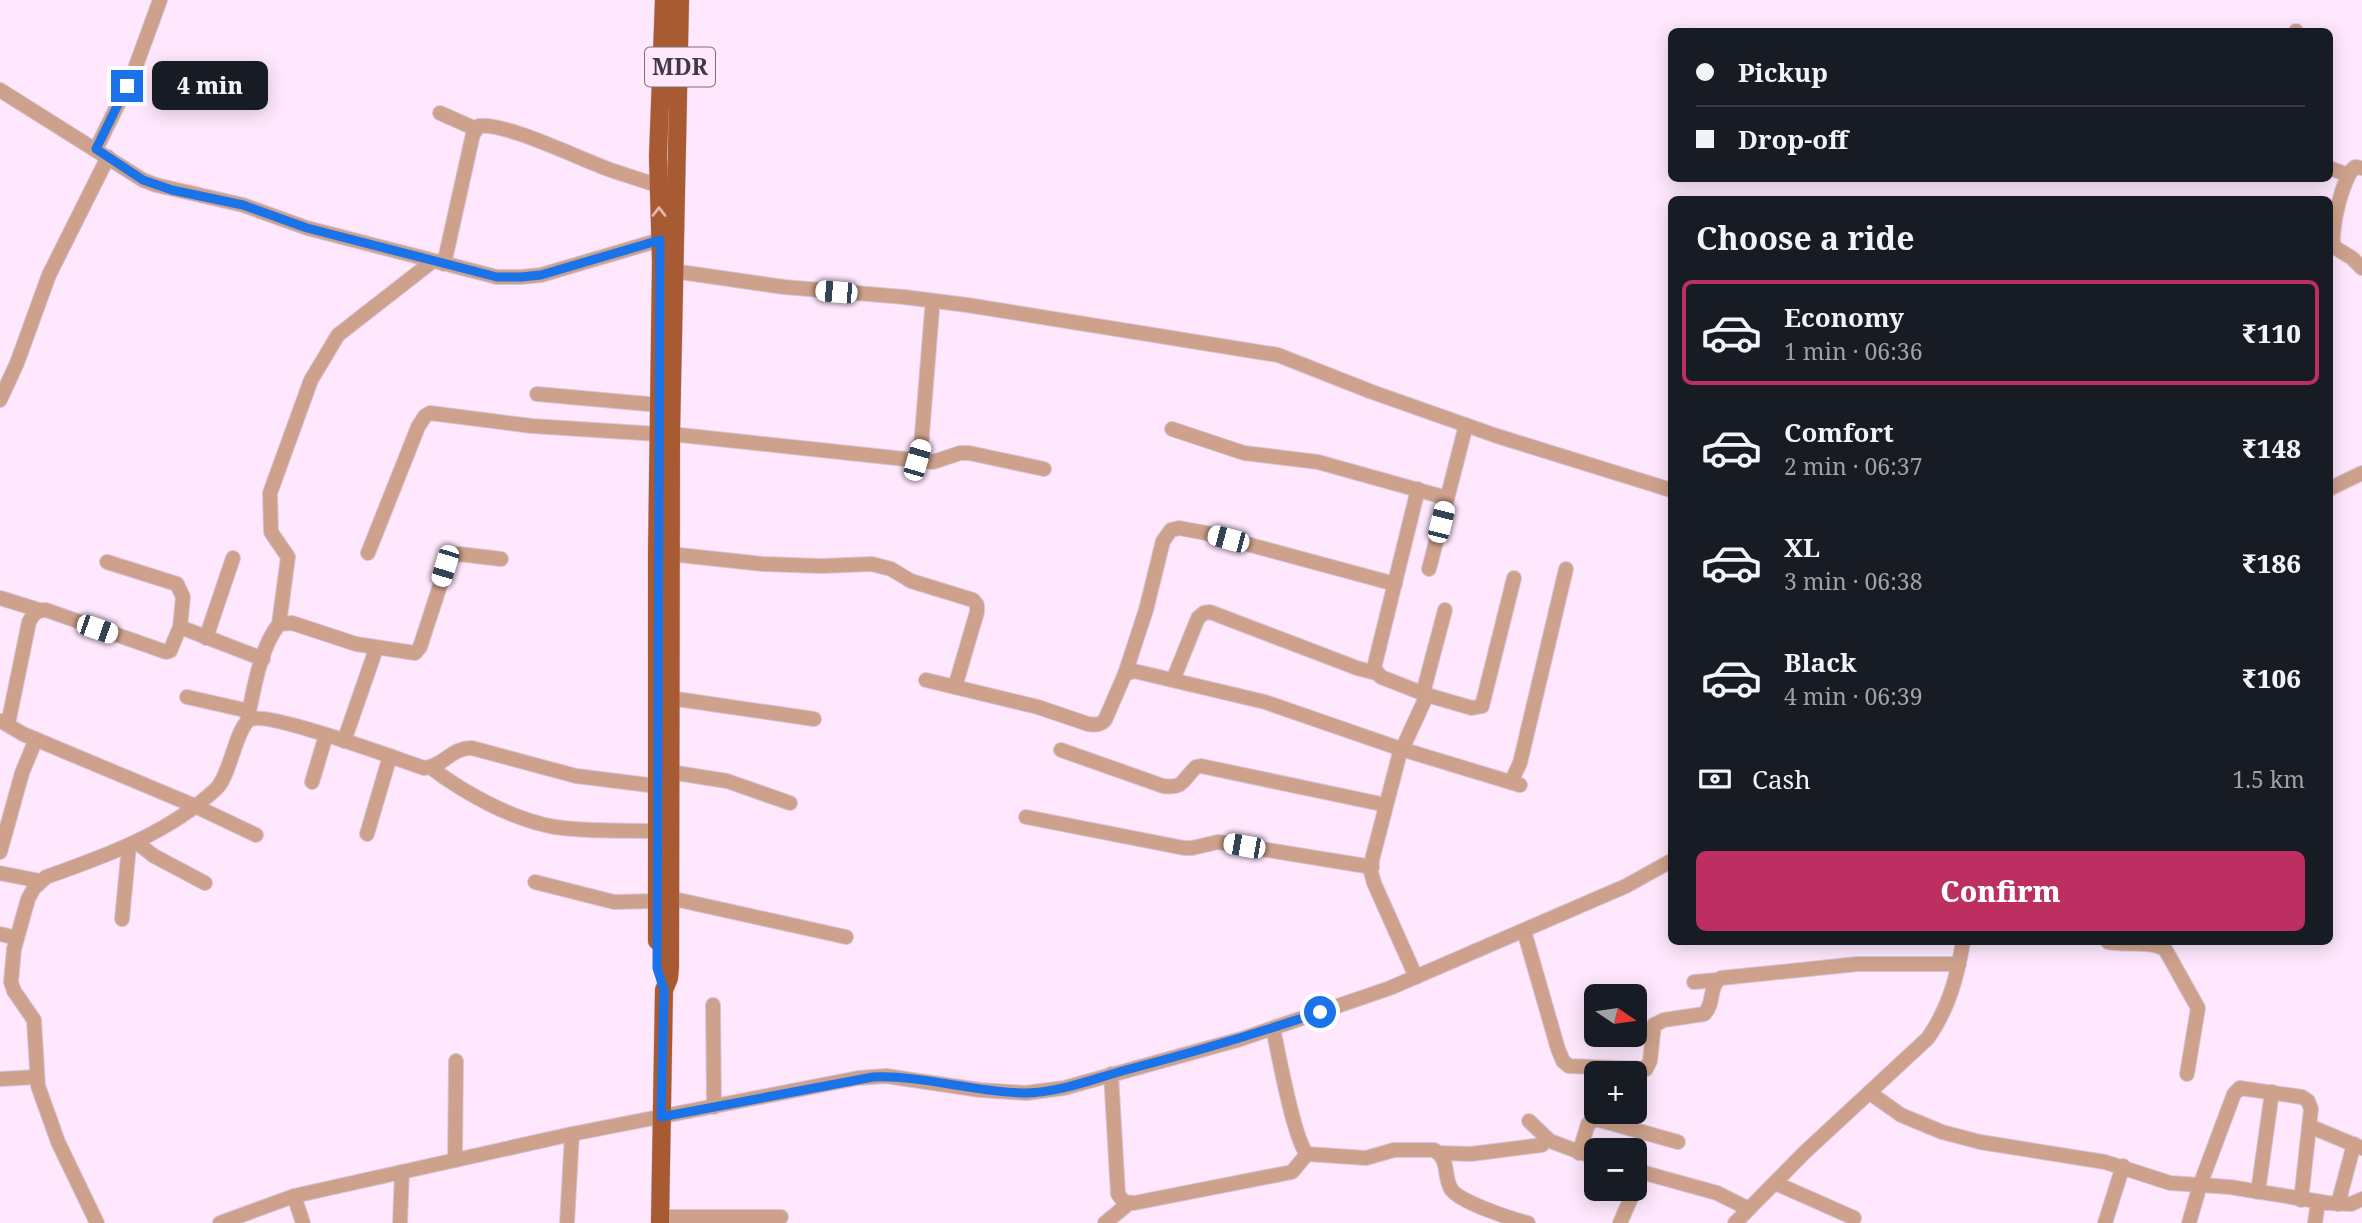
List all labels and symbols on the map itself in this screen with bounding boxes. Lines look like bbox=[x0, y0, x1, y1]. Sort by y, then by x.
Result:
road number: MDR bbox=[645, 48, 715, 86]
callout: 4 min bbox=[152, 62, 267, 110]
route end bbox=[111, 70, 143, 102]
one-way arrow bbox=[651, 207, 667, 217]
car bbox=[815, 280, 858, 304]
car bbox=[902, 437, 933, 483]
car bbox=[1426, 499, 1457, 545]
car bbox=[1205, 523, 1252, 555]
car bbox=[429, 543, 462, 589]
car bbox=[74, 612, 121, 646]
car bbox=[1222, 832, 1267, 860]
north arrow bbox=[1584, 984, 1647, 1046]
route start bbox=[1304, 996, 1336, 1028]

